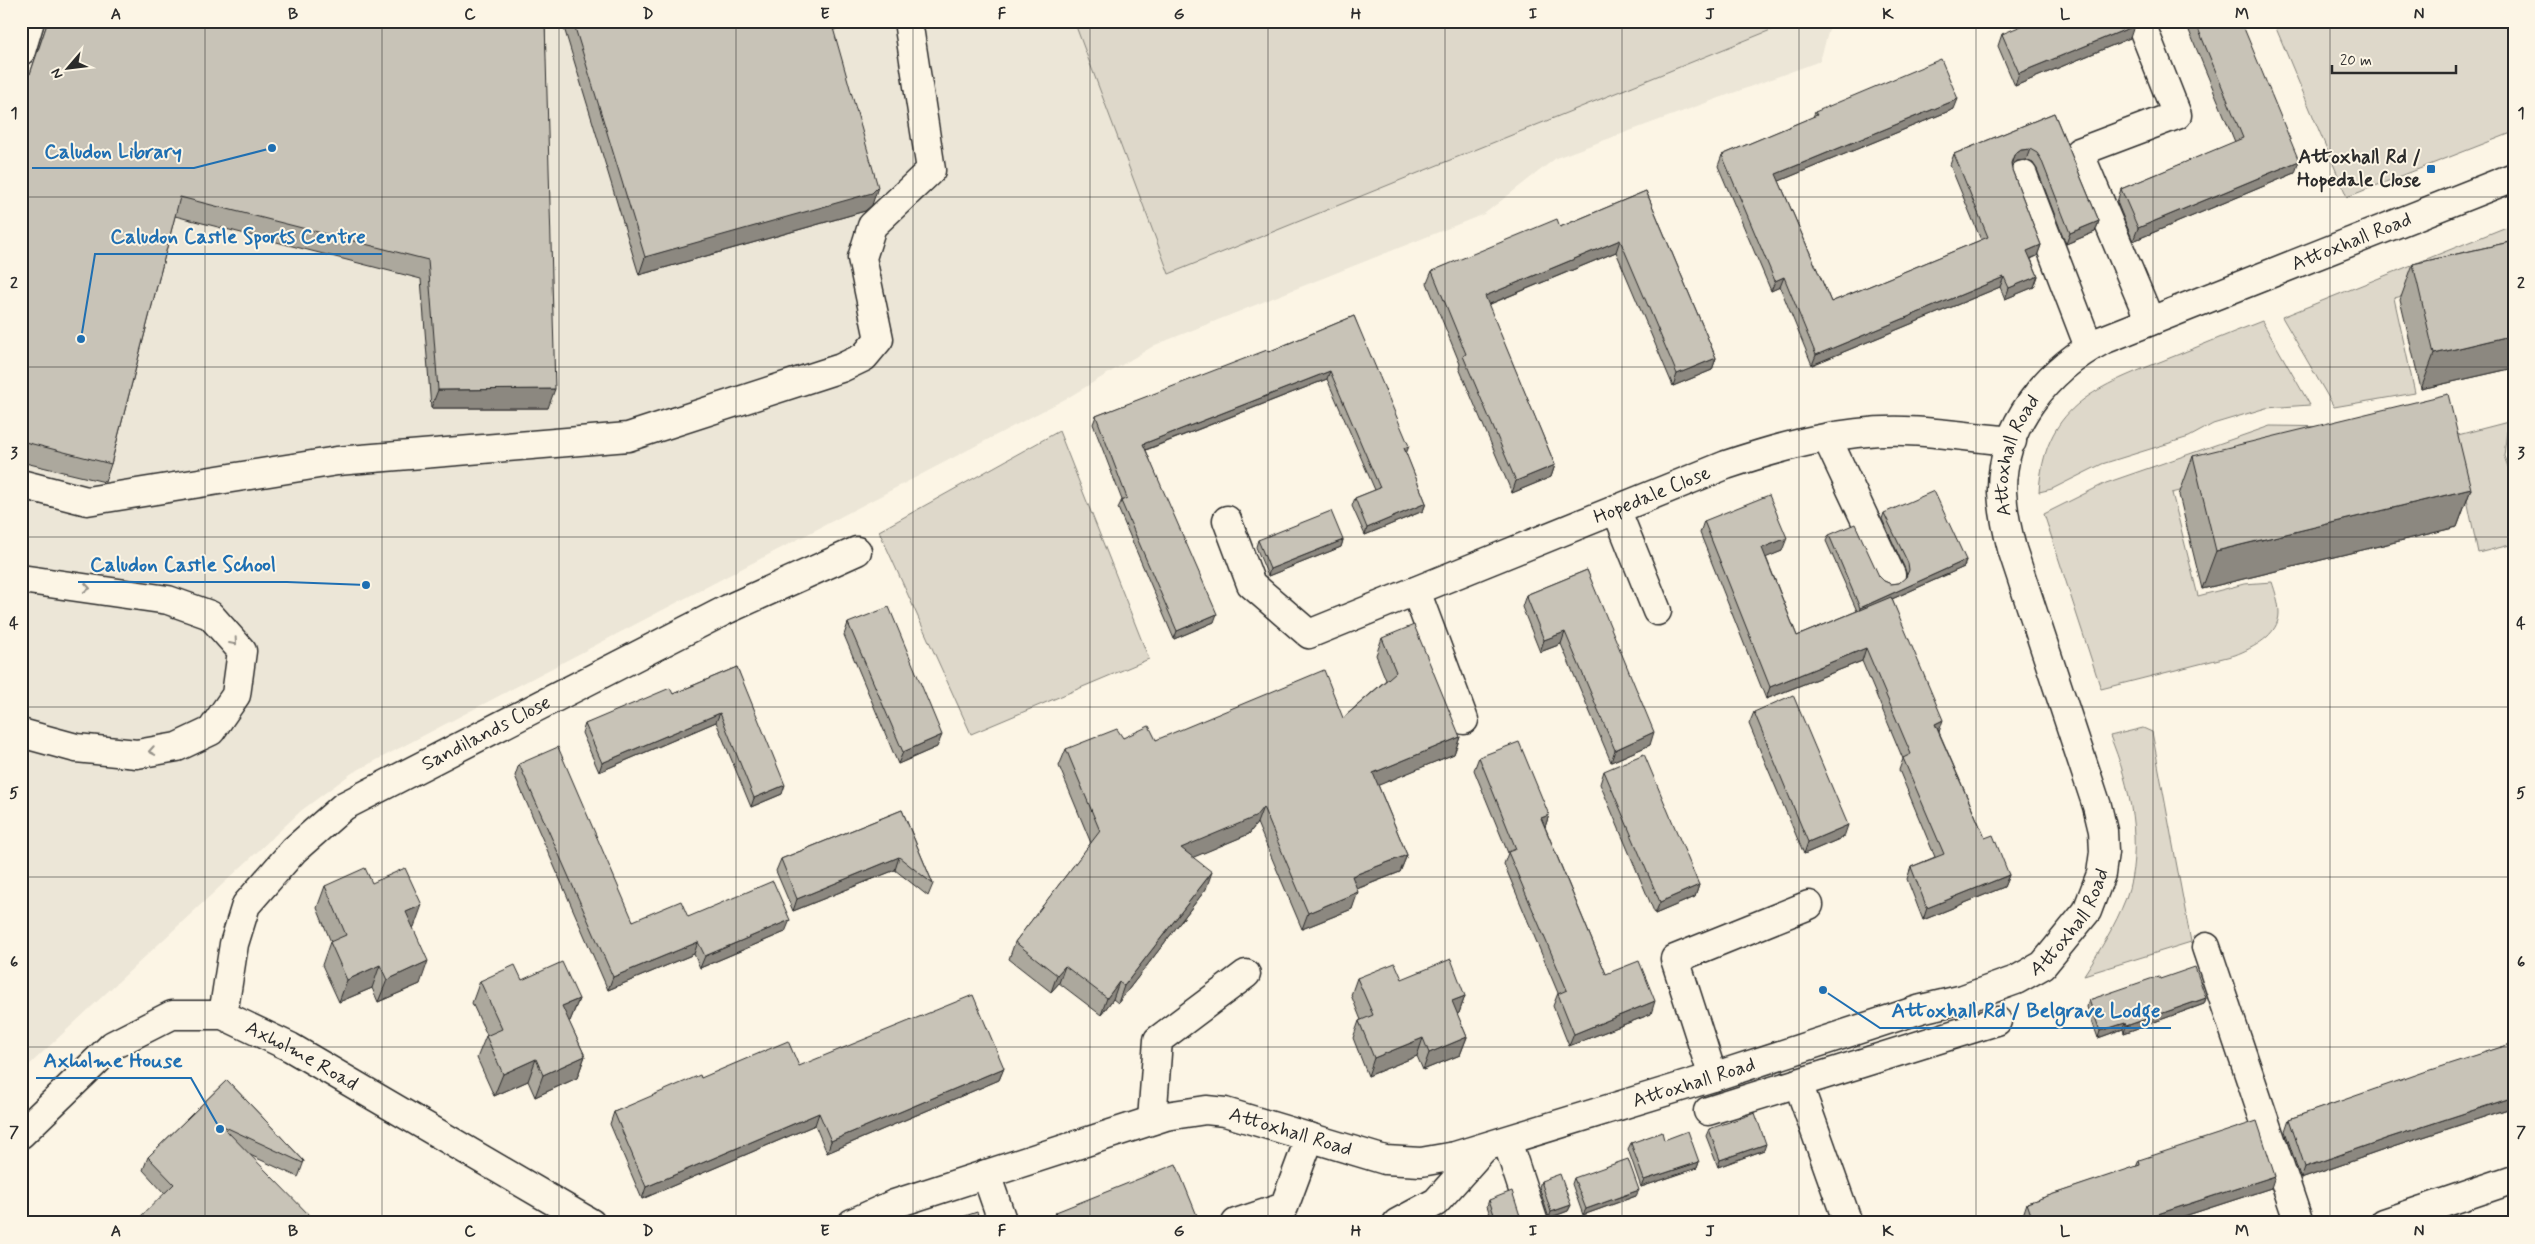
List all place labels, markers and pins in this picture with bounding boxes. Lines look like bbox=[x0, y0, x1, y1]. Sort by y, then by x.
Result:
callout: Caludon Library bbox=[32, 132, 194, 168]
place label: Attoxhall Rd / Hopedale Close bbox=[2297, 144, 2422, 194]
marker: Attoxhall Rd / Hopedale Close bbox=[2425, 163, 2437, 175]
callout: Caludon Castle Sports Centre bbox=[95, 218, 382, 254]
callout: Caludon Castle School bbox=[78, 546, 287, 582]
callout: Attoxhall Rd / Belgrave Lodge bbox=[1880, 992, 2171, 1028]
callout: Axholme House bbox=[36, 1042, 191, 1078]

